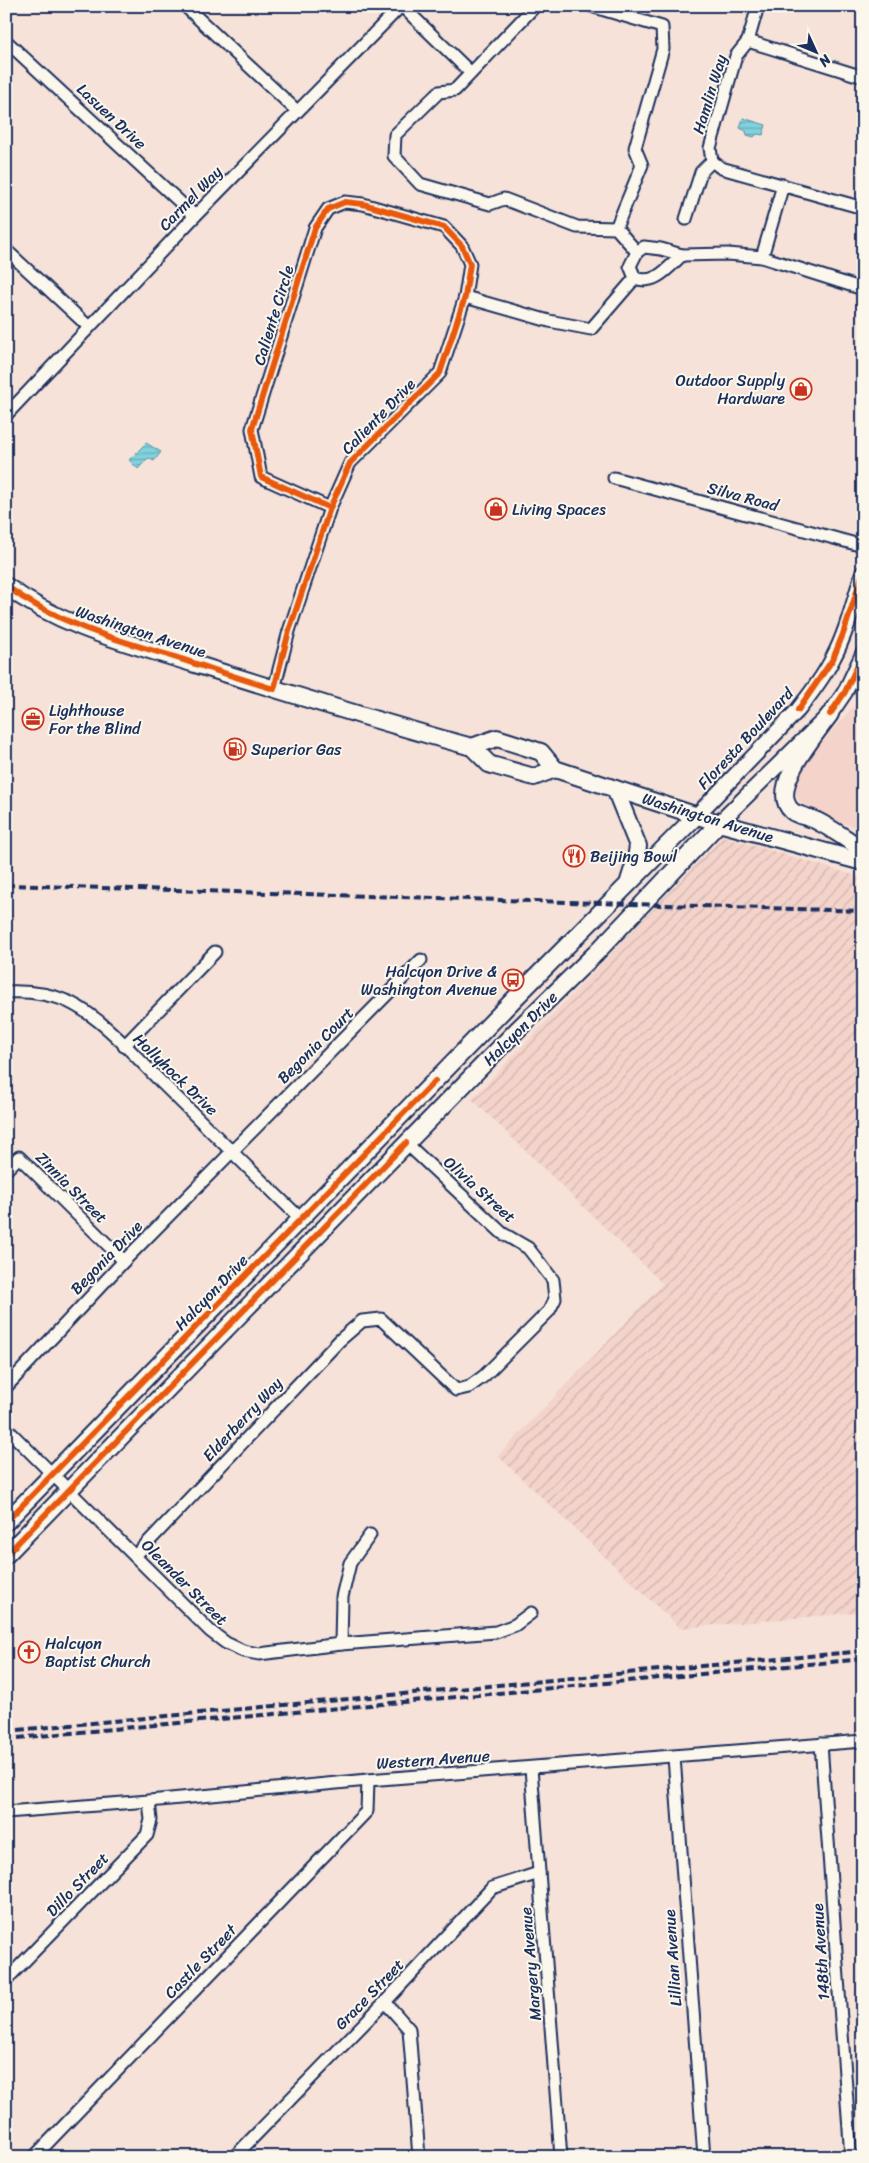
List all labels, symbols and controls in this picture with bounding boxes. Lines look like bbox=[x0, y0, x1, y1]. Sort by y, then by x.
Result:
north arrow bbox=[792, 28, 842, 78]
text: N bbox=[812, 48, 838, 73]
street label: Hamlin Way bbox=[684, 50, 736, 138]
street label: Lasuen Drive bbox=[70, 76, 154, 157]
street label: Carmel Way bbox=[151, 158, 230, 238]
street label: Caliente Circle bbox=[244, 261, 303, 369]
place label: Outdoor Supply Hardware bbox=[675, 366, 786, 413]
street label: Caliente Drive bbox=[334, 371, 423, 462]
shop icon: Outdoor Supply Hardware bbox=[789, 377, 813, 401]
street label: Silva Road bbox=[704, 473, 783, 520]
place label: Living Spaces bbox=[512, 495, 606, 524]
shop icon: Living Spaces bbox=[484, 497, 508, 521]
street label: Washington Avenue bbox=[72, 597, 210, 666]
street label: Floresta Boulevard bbox=[690, 679, 802, 796]
place label: Lighthouse For the Blind bbox=[49, 696, 142, 743]
office icon: Lighthouse For the Blind bbox=[21, 707, 45, 731]
place label: Superior Gas bbox=[251, 735, 342, 764]
fuel station icon: Superior Gas bbox=[223, 737, 247, 761]
street label: Washington Avenue bbox=[639, 784, 777, 851]
place label: Beijing Bowl bbox=[590, 842, 677, 871]
restaurant icon: Beijing Bowl bbox=[562, 844, 586, 868]
place label: Halcyon Drive & Washington Avenue bbox=[361, 957, 497, 1004]
bus stop icon: Halcyon Drive & Washington Avenue bbox=[501, 968, 525, 992]
street label: Halcyon Drive bbox=[476, 984, 565, 1073]
street label: Begonia Court bbox=[270, 1000, 361, 1091]
street label: Hollyhock Drive bbox=[126, 1026, 225, 1123]
street label: Zinnia Street bbox=[28, 1144, 115, 1231]
street label: Olivia Street bbox=[437, 1149, 523, 1230]
street label: Begonia Drive bbox=[63, 1213, 150, 1302]
street label: Halcyon Drive bbox=[167, 1247, 256, 1337]
street label: Elderberry Way bbox=[195, 1369, 290, 1469]
street label: Oleander Street bbox=[134, 1532, 235, 1633]
place label: Halcyon Baptist Church bbox=[45, 1629, 151, 1676]
church icon: Halcyon Baptist Church bbox=[17, 1640, 41, 1664]
street label: Western Avenue bbox=[375, 1741, 491, 1778]
street label: Dillo Street bbox=[39, 1845, 116, 1924]
street label: 148th Avenue bbox=[803, 1902, 838, 2001]
street label: Margery Avenue bbox=[511, 1906, 550, 2022]
street label: Lillian Avenue bbox=[655, 1908, 690, 2008]
street label: Castle Street bbox=[157, 1917, 244, 2006]
street label: Grace Street bbox=[327, 1952, 411, 2037]

